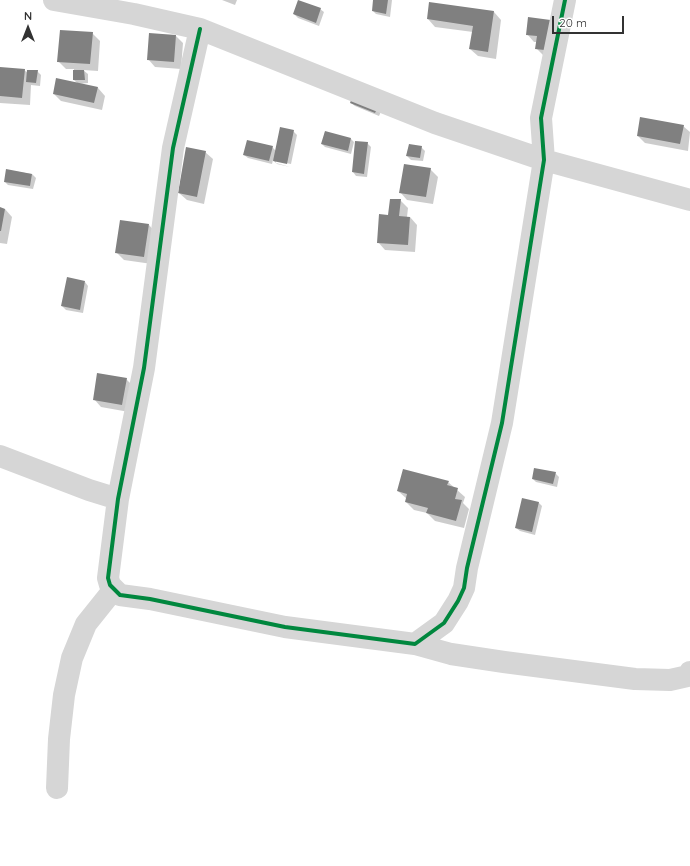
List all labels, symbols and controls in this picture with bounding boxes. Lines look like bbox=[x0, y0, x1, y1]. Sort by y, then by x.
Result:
north arrow bbox=[8, 8, 48, 48]
scale bar bbox=[554, 8, 626, 34]
text: N bbox=[24, 9, 32, 23]
text: 20 m bbox=[559, 15, 587, 30]

